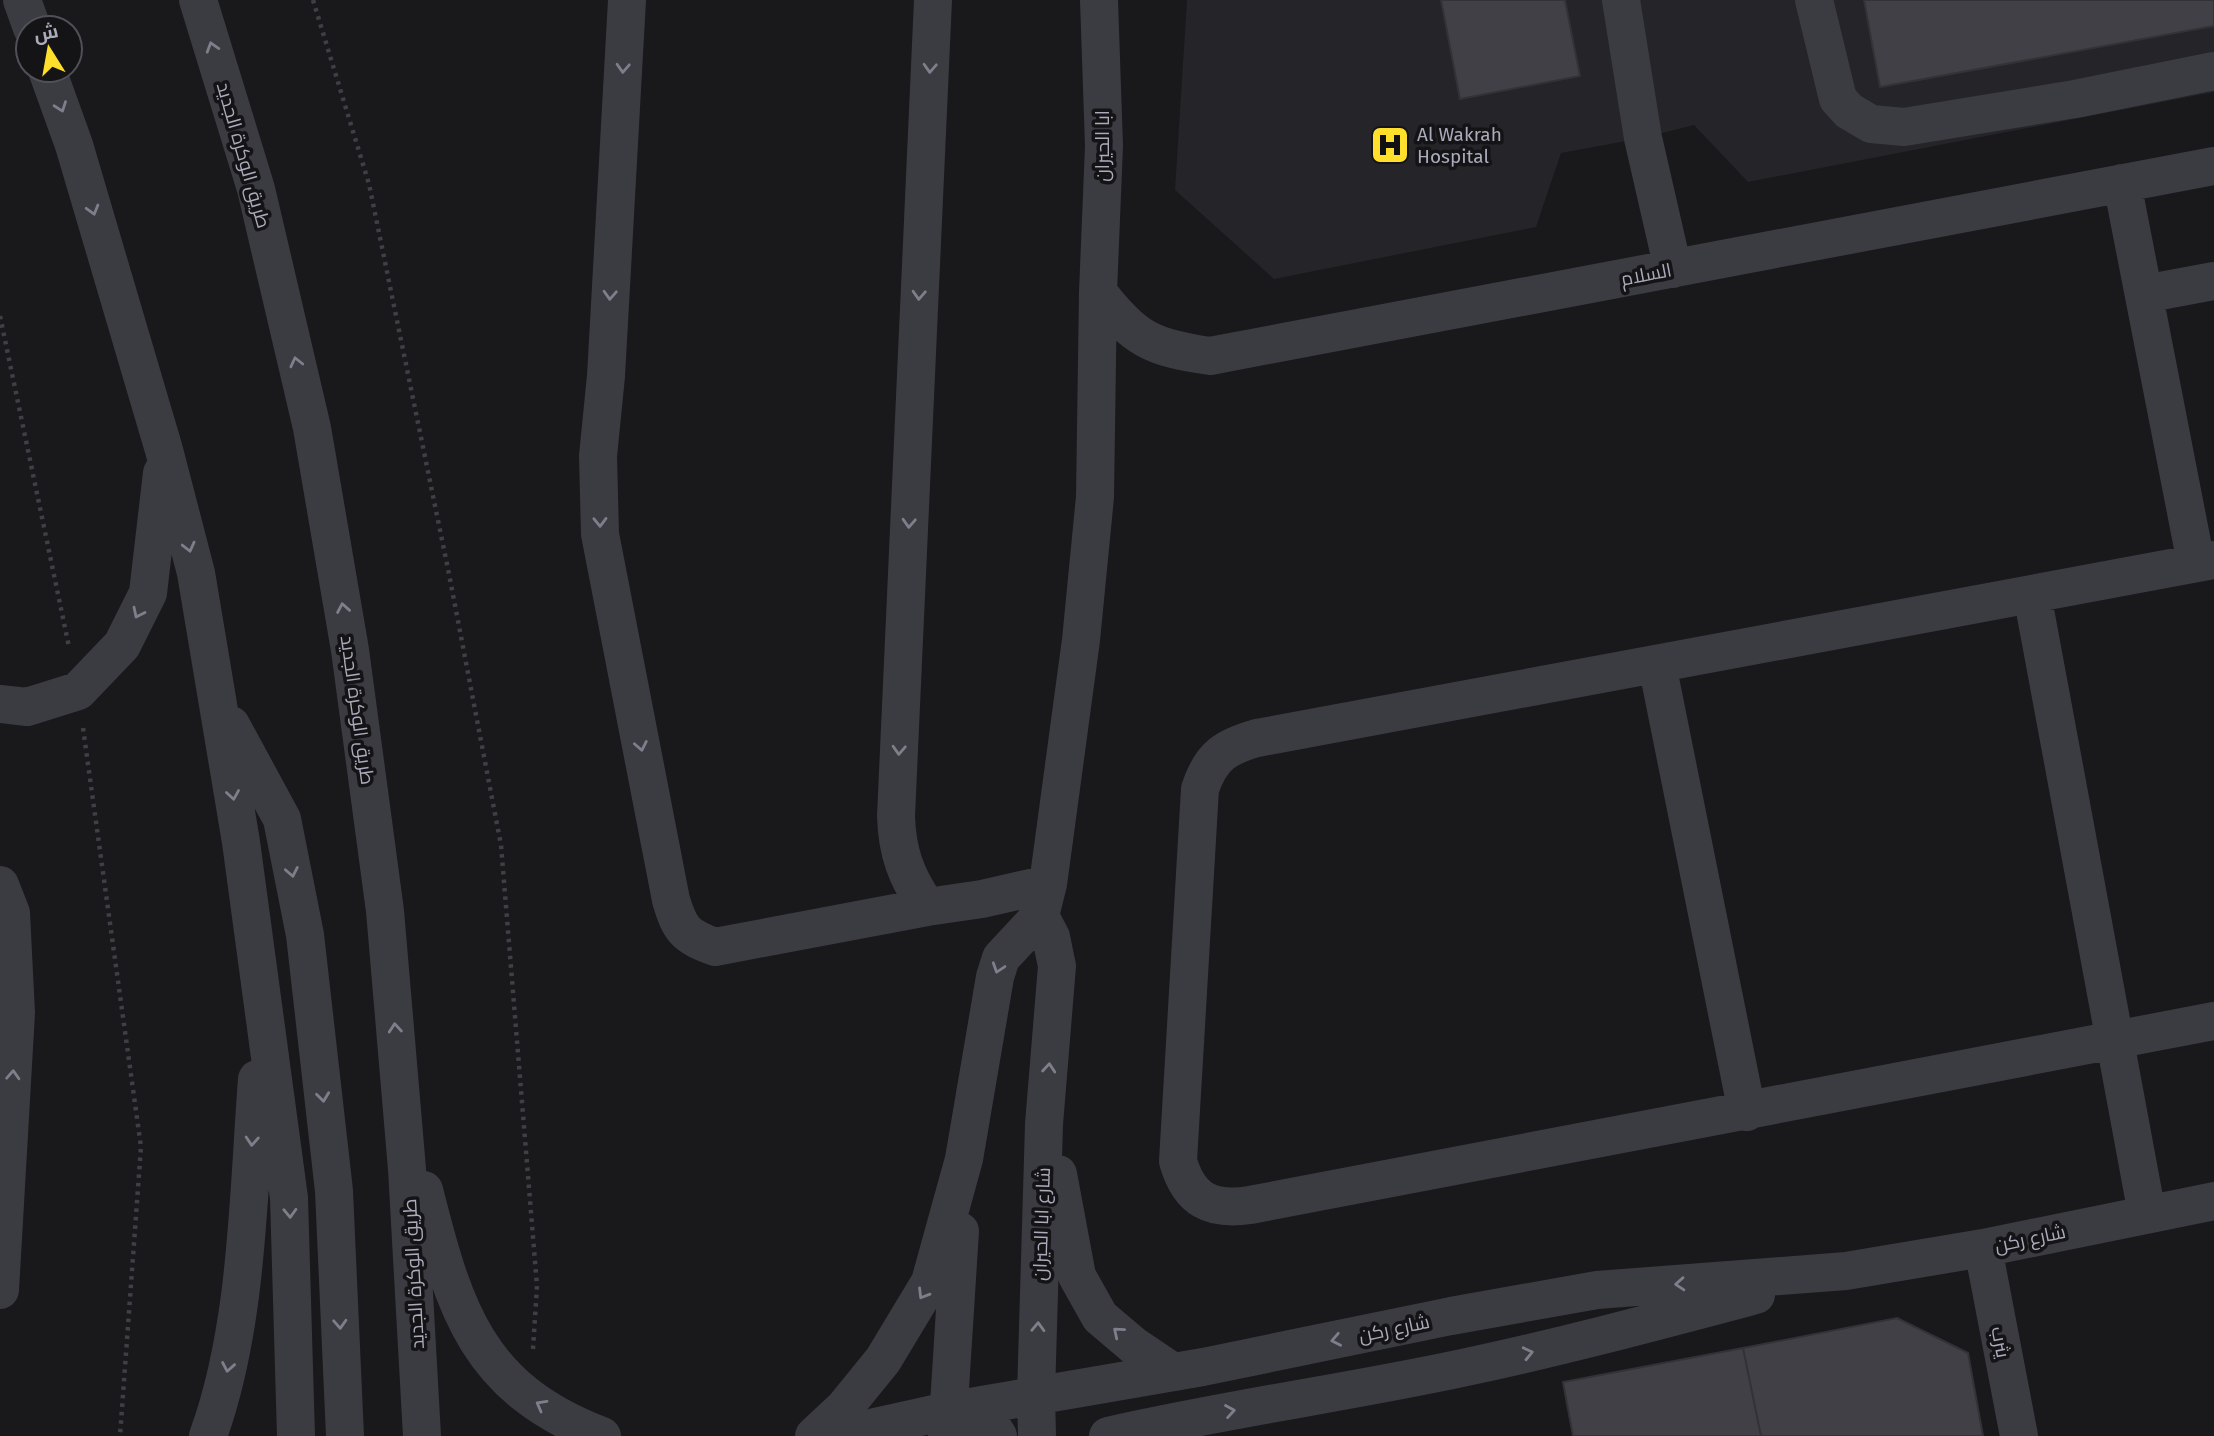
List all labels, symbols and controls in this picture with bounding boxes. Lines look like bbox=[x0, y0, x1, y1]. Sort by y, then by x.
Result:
north arrow bbox=[14, 14, 84, 84]
text: ش bbox=[32, 19, 60, 46]
one-way arrow bbox=[206, 42, 221, 54]
one-way arrow bbox=[616, 63, 631, 74]
one-way arrow bbox=[922, 63, 937, 74]
street label: طريق الوكرة الجديد bbox=[211, 80, 275, 231]
one-way arrow bbox=[53, 101, 67, 113]
street label: ابا الحيران bbox=[1091, 110, 1114, 182]
place label: Al Wakrah Hospital bbox=[1417, 123, 1502, 168]
hospital icon: Al Wakrah Hospital bbox=[1369, 124, 1411, 166]
one-way arrow bbox=[85, 204, 100, 216]
street label: السلام bbox=[1619, 258, 1674, 293]
one-way arrow bbox=[603, 290, 618, 301]
one-way arrow bbox=[912, 290, 927, 301]
one-way arrow bbox=[290, 356, 304, 368]
one-way arrow bbox=[592, 517, 607, 528]
one-way arrow bbox=[902, 518, 917, 529]
one-way arrow bbox=[181, 541, 195, 553]
one-way arrow bbox=[336, 602, 351, 614]
one-way arrow bbox=[132, 606, 146, 618]
street label: طريق الوكرة الجديد bbox=[335, 634, 379, 786]
one-way arrow bbox=[633, 740, 648, 752]
one-way arrow bbox=[892, 745, 907, 756]
one-way arrow bbox=[225, 789, 240, 801]
one-way arrow bbox=[284, 866, 299, 878]
one-way arrow bbox=[992, 962, 1007, 974]
one-way arrow bbox=[388, 1022, 403, 1033]
one-way arrow bbox=[1041, 1062, 1056, 1073]
one-way arrow bbox=[6, 1069, 21, 1080]
one-way arrow bbox=[315, 1092, 330, 1103]
one-way arrow bbox=[245, 1136, 260, 1147]
street label: شارع ابا الحيران bbox=[1028, 1167, 1057, 1281]
street label: طريق الوكرة الجديد bbox=[398, 1198, 430, 1350]
one-way arrow bbox=[282, 1208, 297, 1219]
street label: شارع ركن bbox=[1992, 1220, 2068, 1259]
one-way arrow bbox=[1674, 1276, 1685, 1291]
one-way arrow bbox=[918, 1287, 931, 1300]
street label: شارع ركن bbox=[1356, 1310, 1432, 1349]
one-way arrow bbox=[333, 1319, 348, 1330]
one-way arrow bbox=[1031, 1321, 1046, 1332]
street label: يثرب bbox=[1986, 1325, 2015, 1360]
one-way arrow bbox=[1113, 1328, 1126, 1340]
one-way arrow bbox=[1330, 1332, 1342, 1347]
one-way arrow bbox=[1522, 1347, 1534, 1361]
one-way arrow bbox=[221, 1361, 236, 1373]
one-way arrow bbox=[536, 1400, 548, 1413]
one-way arrow bbox=[1224, 1404, 1236, 1419]

